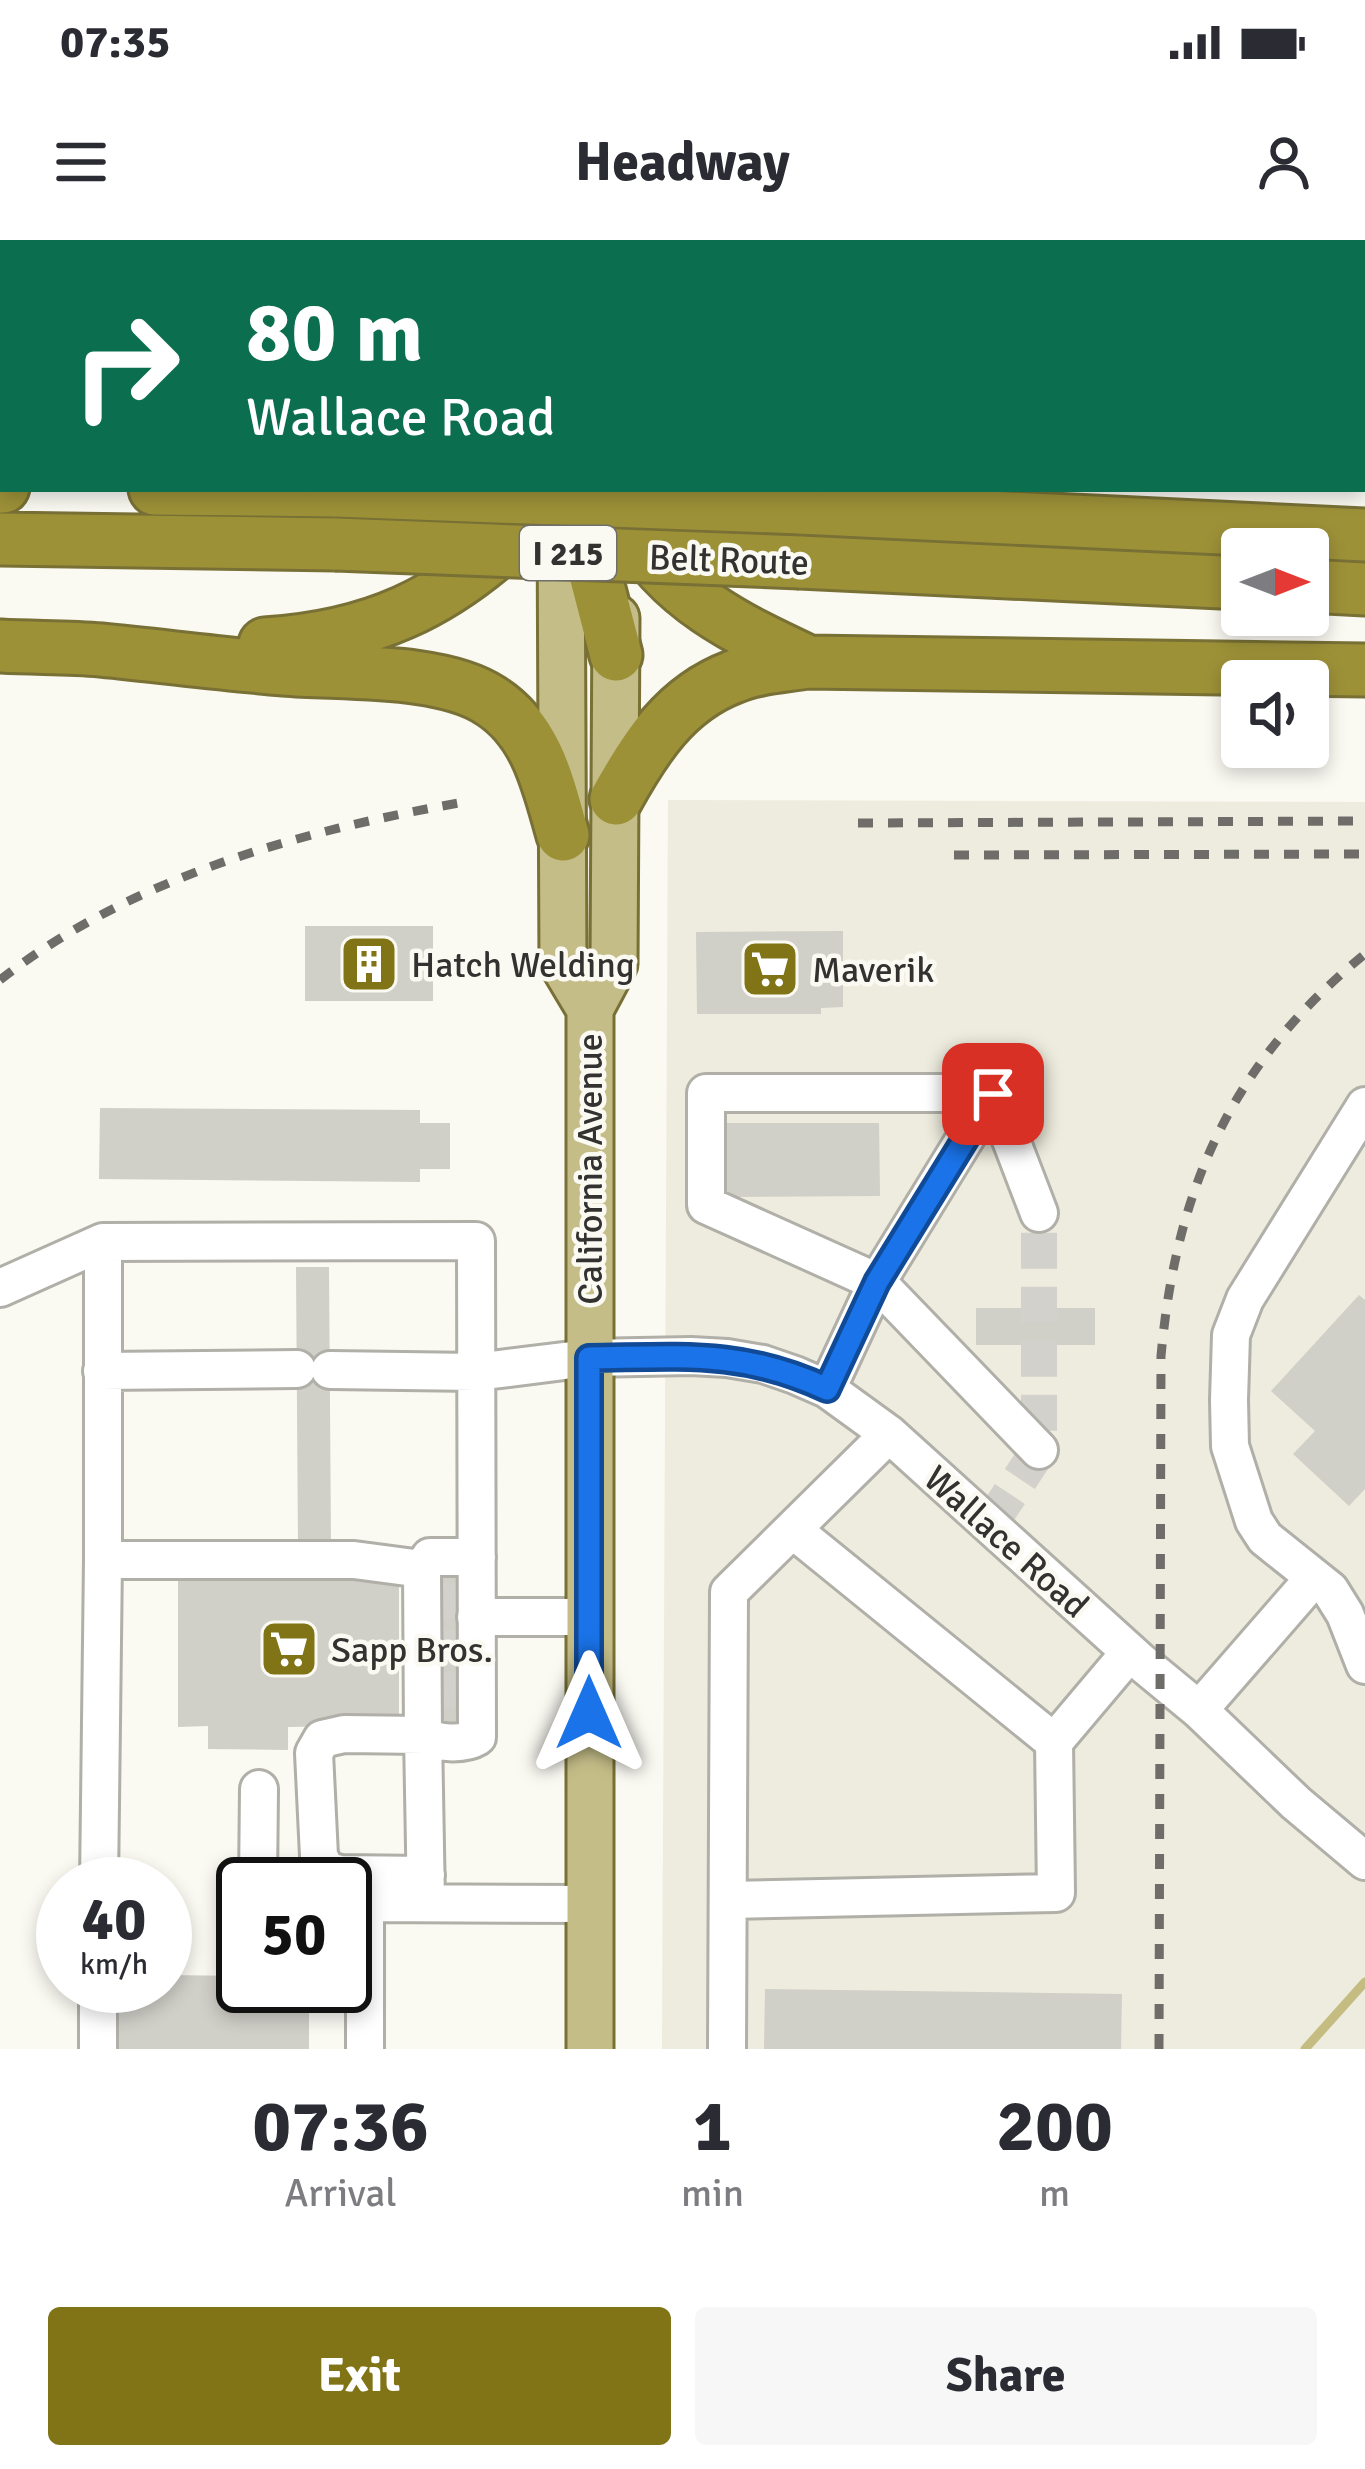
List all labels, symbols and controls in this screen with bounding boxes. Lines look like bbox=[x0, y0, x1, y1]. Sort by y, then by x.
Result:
text: 07:35 bbox=[60, 15, 170, 70]
icon: menu bbox=[48, 129, 114, 195]
text: Headway bbox=[575, 129, 790, 196]
icon: person bbox=[1251, 129, 1317, 195]
text: 80 m bbox=[246, 281, 423, 385]
icon: right bbox=[48, 288, 204, 444]
text: Wallace Road bbox=[246, 384, 555, 451]
road number: I 215 bbox=[520, 526, 616, 580]
north arrow bbox=[1221, 528, 1329, 636]
map controls bbox=[1221, 528, 1329, 768]
street label: Belt Route bbox=[648, 535, 810, 586]
button: sound bbox=[1221, 660, 1329, 768]
building icon: Hatch Welding bbox=[338, 933, 400, 995]
supermarket icon: Maverik bbox=[739, 938, 801, 1000]
place label: Hatch Welding bbox=[411, 943, 635, 988]
place label: Maverik bbox=[812, 948, 934, 993]
street label: California Avenue bbox=[568, 1033, 613, 1305]
pin bbox=[942, 1043, 1044, 1145]
icon: arrive bbox=[960, 1061, 1026, 1127]
street label: Wallace Road bbox=[914, 1456, 1098, 1628]
supermarket icon: Sapp Bros. bbox=[258, 1618, 320, 1680]
place label: Sapp Bros. bbox=[331, 1628, 493, 1673]
position arrow bbox=[526, 1650, 652, 1776]
speed limit sign: 50 bbox=[216, 1857, 372, 2013]
text: 40 bbox=[82, 1883, 146, 1957]
text: km/h bbox=[80, 1946, 148, 1983]
text: 07:36 bbox=[252, 2082, 429, 2171]
text: 1 bbox=[693, 2082, 732, 2171]
text: 200 bbox=[996, 2082, 1113, 2171]
text: Arrival bbox=[284, 2169, 397, 2217]
text: min bbox=[681, 2169, 744, 2217]
text: m bbox=[1039, 2169, 1070, 2217]
button: Exit bbox=[48, 2307, 671, 2445]
button: Share bbox=[695, 2307, 1317, 2445]

